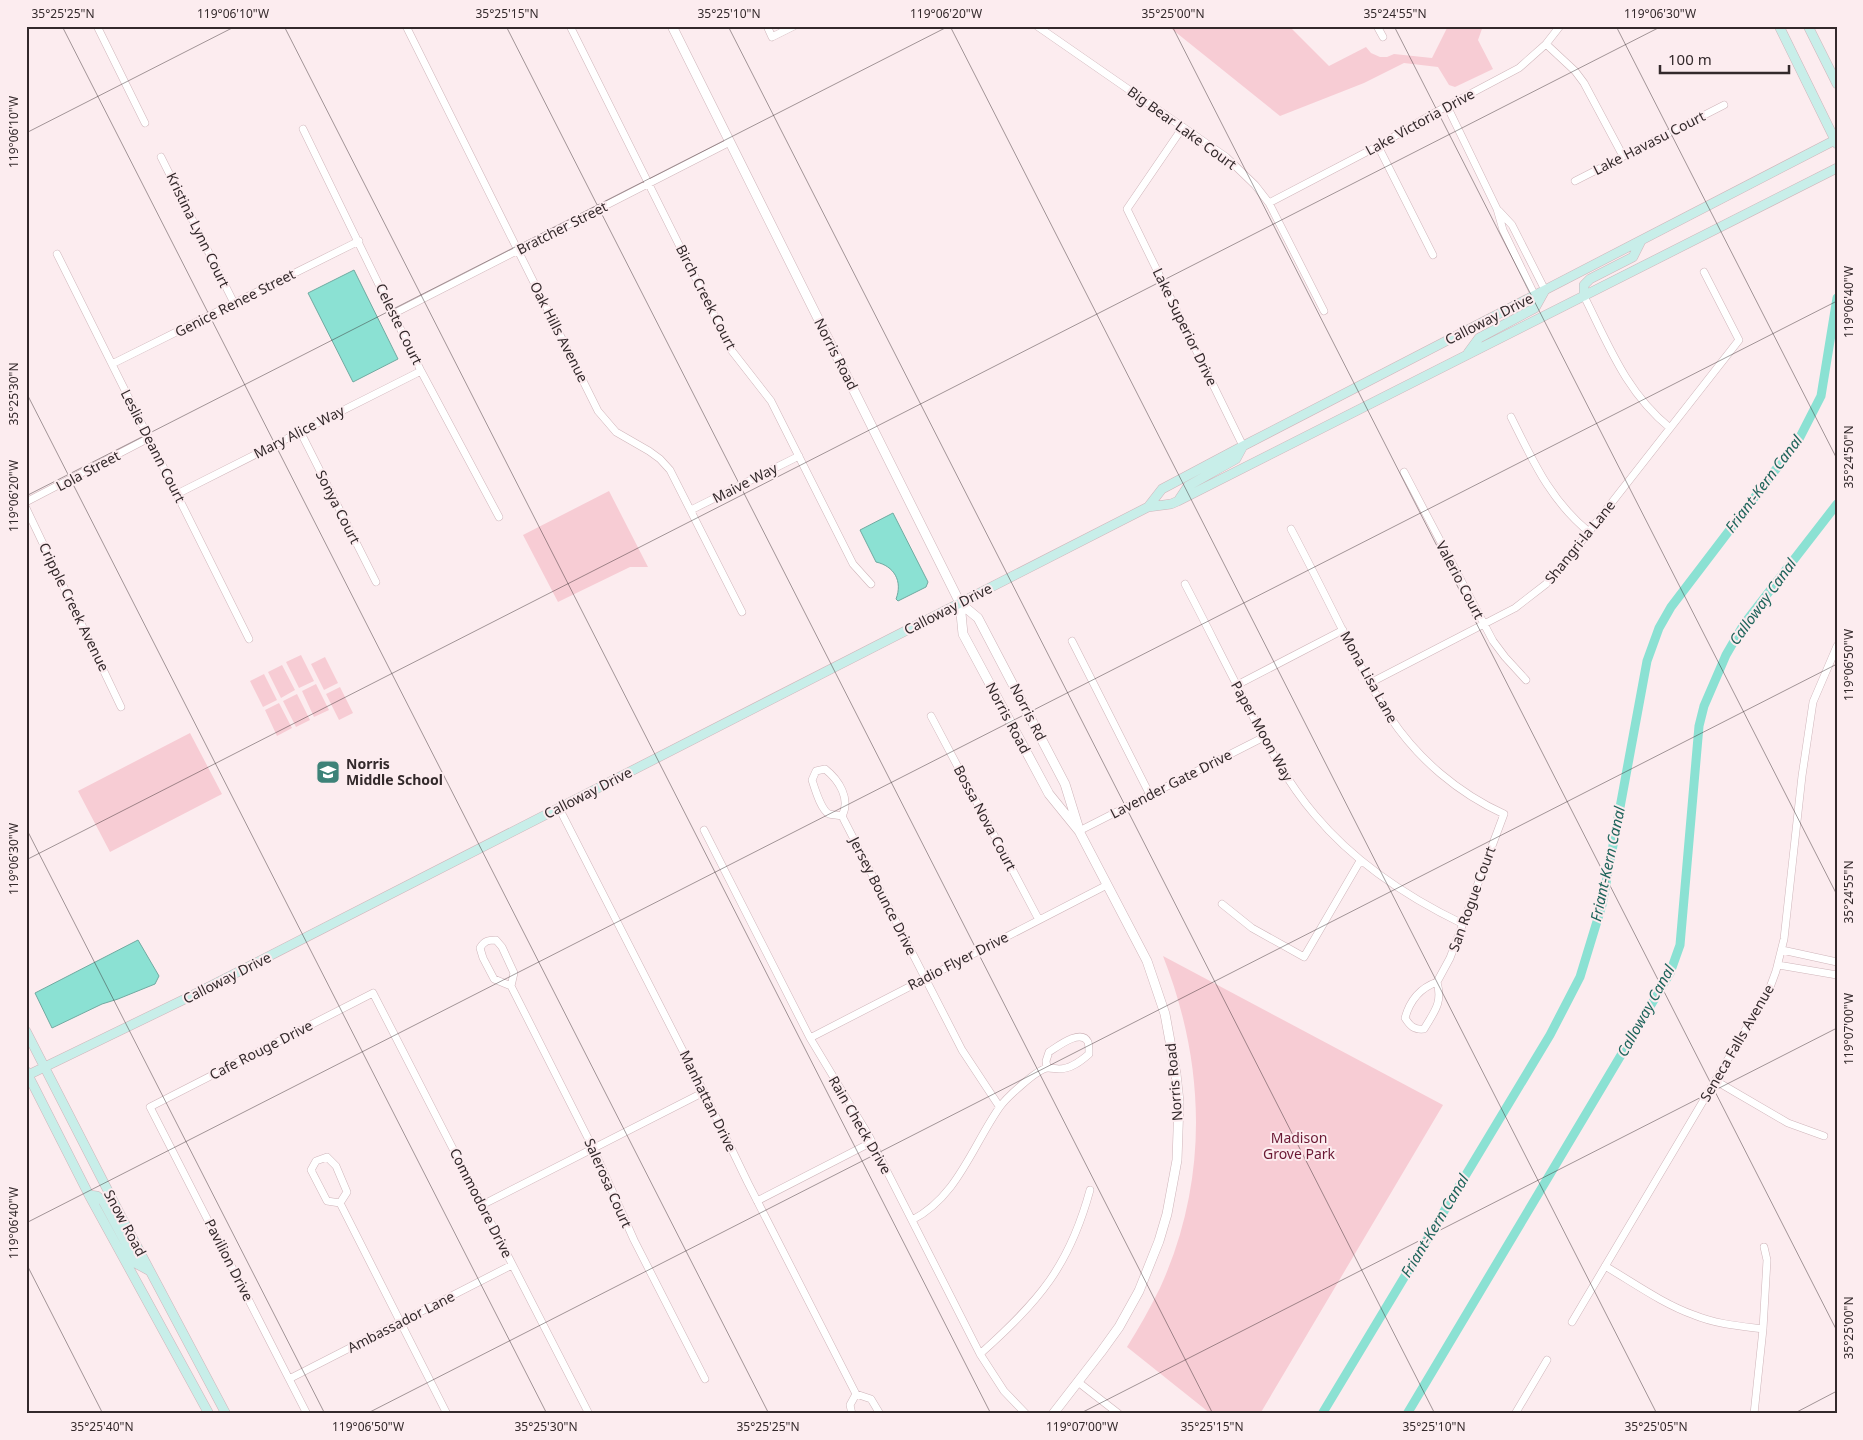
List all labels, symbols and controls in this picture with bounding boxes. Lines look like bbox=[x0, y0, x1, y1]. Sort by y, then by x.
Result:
text: 35°25'25"N bbox=[31, 5, 95, 22]
text: 119°06'10"W bbox=[197, 5, 269, 22]
text: 35°25'15"N bbox=[475, 5, 539, 22]
text: 35°25'10"N bbox=[697, 5, 761, 22]
text: 119°06'20"W bbox=[910, 5, 982, 22]
text: 35°25'00"N bbox=[1141, 5, 1205, 22]
text: 35°24'55"N bbox=[1363, 5, 1427, 22]
text: 119°06'30"W bbox=[1624, 5, 1696, 22]
scale bar bbox=[1660, 42, 1789, 74]
text: 100 m bbox=[1668, 49, 1712, 69]
street label: Big Bear Lake Court bbox=[1124, 82, 1241, 174]
street label: Lake Victoria Drive bbox=[1362, 84, 1478, 159]
text: 119°06'10"W bbox=[5, 96, 22, 168]
street label: Lake Havasu Court bbox=[1590, 106, 1708, 179]
street label: Kristina Lynn Court bbox=[162, 169, 235, 290]
street label: Bratcher Street bbox=[513, 197, 610, 259]
street label: Birch Creek Court bbox=[672, 241, 741, 352]
street label: Genice Renee Street bbox=[171, 264, 298, 341]
street label: Lake Superior Drive bbox=[1149, 265, 1222, 389]
text: 119°06'40"W bbox=[1840, 266, 1857, 338]
street label: Oak Hills Avenue bbox=[526, 278, 593, 385]
street label: Celeste Court bbox=[372, 280, 427, 368]
street label: Calloway Drive bbox=[1442, 288, 1536, 349]
street label: Norris Road bbox=[810, 315, 863, 393]
text: 35°25'30"N bbox=[5, 362, 22, 426]
street label: Leslie Deann Court bbox=[117, 386, 190, 506]
street label: Mary Alice Way bbox=[250, 400, 348, 463]
text: 35°24'50"N bbox=[1840, 425, 1857, 489]
water label: Friant-Kern Canal bbox=[1720, 430, 1807, 536]
street label: Lola Street bbox=[52, 446, 123, 495]
street label: Maive Way bbox=[709, 458, 781, 507]
text: 119°06'20"W bbox=[5, 460, 22, 532]
street label: Sonya Court bbox=[312, 467, 365, 547]
street label: Shangri-la Lane bbox=[1540, 496, 1619, 587]
street label: Valerio Court bbox=[1432, 537, 1489, 622]
street label: Cripple Creek Avenue bbox=[35, 539, 114, 674]
water label: Calloway Canal bbox=[1724, 553, 1801, 649]
street label: Calloway Drive bbox=[901, 578, 995, 639]
street label: Mona Lisa Lane bbox=[1336, 627, 1403, 726]
text: 119°06'50"W bbox=[1840, 629, 1857, 701]
street label: Paper Moon Way bbox=[1227, 677, 1298, 785]
street label: Norris Road bbox=[982, 679, 1035, 757]
street label: Norris Rd bbox=[1006, 680, 1051, 744]
street label: Lavender Gate Drive bbox=[1107, 745, 1235, 822]
place label: Norris Middle School bbox=[346, 754, 443, 789]
school or university icon: Norris Middle School bbox=[315, 759, 341, 785]
street label: Calloway Drive bbox=[541, 762, 635, 823]
street label: Bossa Nova Court bbox=[950, 762, 1021, 874]
water label: Friant-Kern Canal bbox=[1585, 804, 1629, 923]
text: 119°06'30"W bbox=[5, 823, 22, 895]
street label: Jersey Bounce Drive bbox=[844, 832, 922, 958]
street label: San Rogue Court bbox=[1444, 844, 1499, 954]
text: 35°24'55"N bbox=[1840, 860, 1857, 924]
street label: Radio Flyer Drive bbox=[904, 927, 1012, 994]
street label: Calloway Drive bbox=[180, 947, 274, 1008]
water label: Calloway Canal bbox=[1612, 960, 1679, 1060]
street label: Seneca Falls Avenue bbox=[1695, 981, 1778, 1105]
text: 119°07'00"W bbox=[1840, 993, 1857, 1065]
street label: Cafe Rouge Drive bbox=[206, 1015, 316, 1084]
street label: Norris Road bbox=[1161, 1042, 1186, 1122]
street label: Manhattan Drive bbox=[676, 1047, 741, 1155]
street label: Rain Check Drive bbox=[825, 1072, 896, 1177]
park label: Madison Grove Park bbox=[1263, 1128, 1336, 1163]
street label: Salerosa Court bbox=[580, 1135, 637, 1231]
street label: Commodore Drive bbox=[446, 1145, 517, 1261]
water label: Friant-Kern Canal bbox=[1396, 1169, 1473, 1281]
street label: Snow Road bbox=[100, 1186, 151, 1259]
text: 119°06'40"W bbox=[5, 1187, 22, 1259]
street label: Pavilion Drive bbox=[201, 1216, 258, 1304]
street label: Ambassador Lane bbox=[344, 1286, 458, 1357]
text: 35°25'00"N bbox=[1840, 1296, 1857, 1360]
text: 35°25'40"N bbox=[70, 1418, 134, 1435]
text: 119°06'50"W bbox=[332, 1418, 404, 1435]
text: 35°25'30"N bbox=[514, 1418, 578, 1435]
text: 35°25'25"N bbox=[736, 1418, 800, 1435]
text: 119°07'00"W bbox=[1046, 1418, 1118, 1435]
text: 35°25'15"N bbox=[1180, 1418, 1244, 1435]
text: 35°25'10"N bbox=[1402, 1418, 1466, 1435]
text: 35°25'05"N bbox=[1624, 1418, 1688, 1435]

